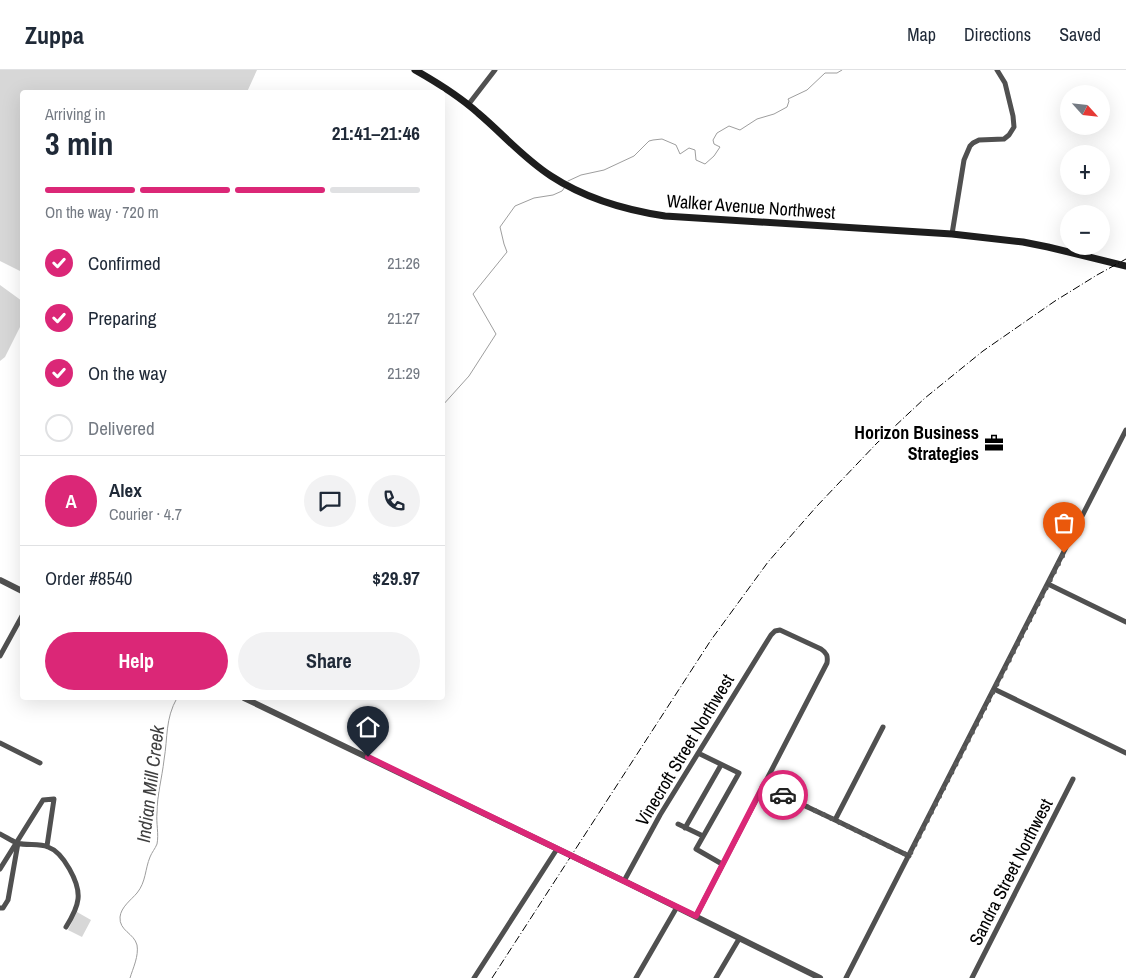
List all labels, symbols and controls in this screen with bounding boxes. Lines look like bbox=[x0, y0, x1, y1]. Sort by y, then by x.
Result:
text: Zuppa bbox=[25, 19, 84, 51]
text: Map bbox=[907, 22, 936, 47]
text: Directions bbox=[964, 22, 1031, 47]
text: Saved bbox=[1059, 22, 1101, 47]
north arrow bbox=[1060, 85, 1110, 135]
map controls bbox=[1060, 85, 1110, 255]
text: Arriving in bbox=[45, 103, 106, 125]
text: 21:41–21:46 bbox=[332, 120, 420, 146]
text: 3 min bbox=[45, 122, 114, 165]
button: + bbox=[1060, 145, 1110, 195]
street label: Walker Avenue Northwest bbox=[666, 188, 836, 225]
text: On the way · 720 m bbox=[45, 201, 159, 223]
button: − bbox=[1060, 205, 1110, 255]
icon: check bbox=[45, 249, 73, 277]
text: Confirmed bbox=[88, 250, 161, 276]
text: 21:26 bbox=[387, 252, 420, 274]
icon: check bbox=[45, 304, 73, 332]
text: Preparing bbox=[88, 305, 156, 331]
text: 21:27 bbox=[387, 307, 420, 329]
icon: check bbox=[45, 359, 73, 387]
text: On the way bbox=[88, 360, 167, 386]
text: 21:29 bbox=[387, 362, 420, 384]
text: Delivered bbox=[88, 415, 155, 441]
place label: Horizon Business Strategies bbox=[854, 420, 979, 466]
office icon: Horizon Business Strategies bbox=[983, 432, 1005, 454]
button: chat bbox=[304, 475, 356, 527]
button: phone bbox=[368, 475, 420, 527]
text: Alex bbox=[109, 477, 142, 503]
text: A bbox=[65, 488, 77, 514]
pin bbox=[1043, 502, 1085, 553]
text: Courier · 4.7 bbox=[109, 503, 182, 525]
icon: bag bbox=[1050, 509, 1078, 537]
text: Order #8540 bbox=[45, 565, 132, 591]
text: $29.97 bbox=[372, 565, 420, 591]
button: Help bbox=[45, 632, 228, 690]
button: Share bbox=[238, 632, 420, 690]
street label: Vinecroft Street Northwest bbox=[629, 669, 740, 830]
pin bbox=[347, 706, 389, 757]
icon: home bbox=[354, 713, 382, 741]
water label: Indian Mill Creek bbox=[130, 723, 170, 844]
courier bbox=[758, 770, 808, 820]
icon: car bbox=[769, 781, 797, 809]
street label: Sandra Street Northwest bbox=[963, 794, 1058, 949]

